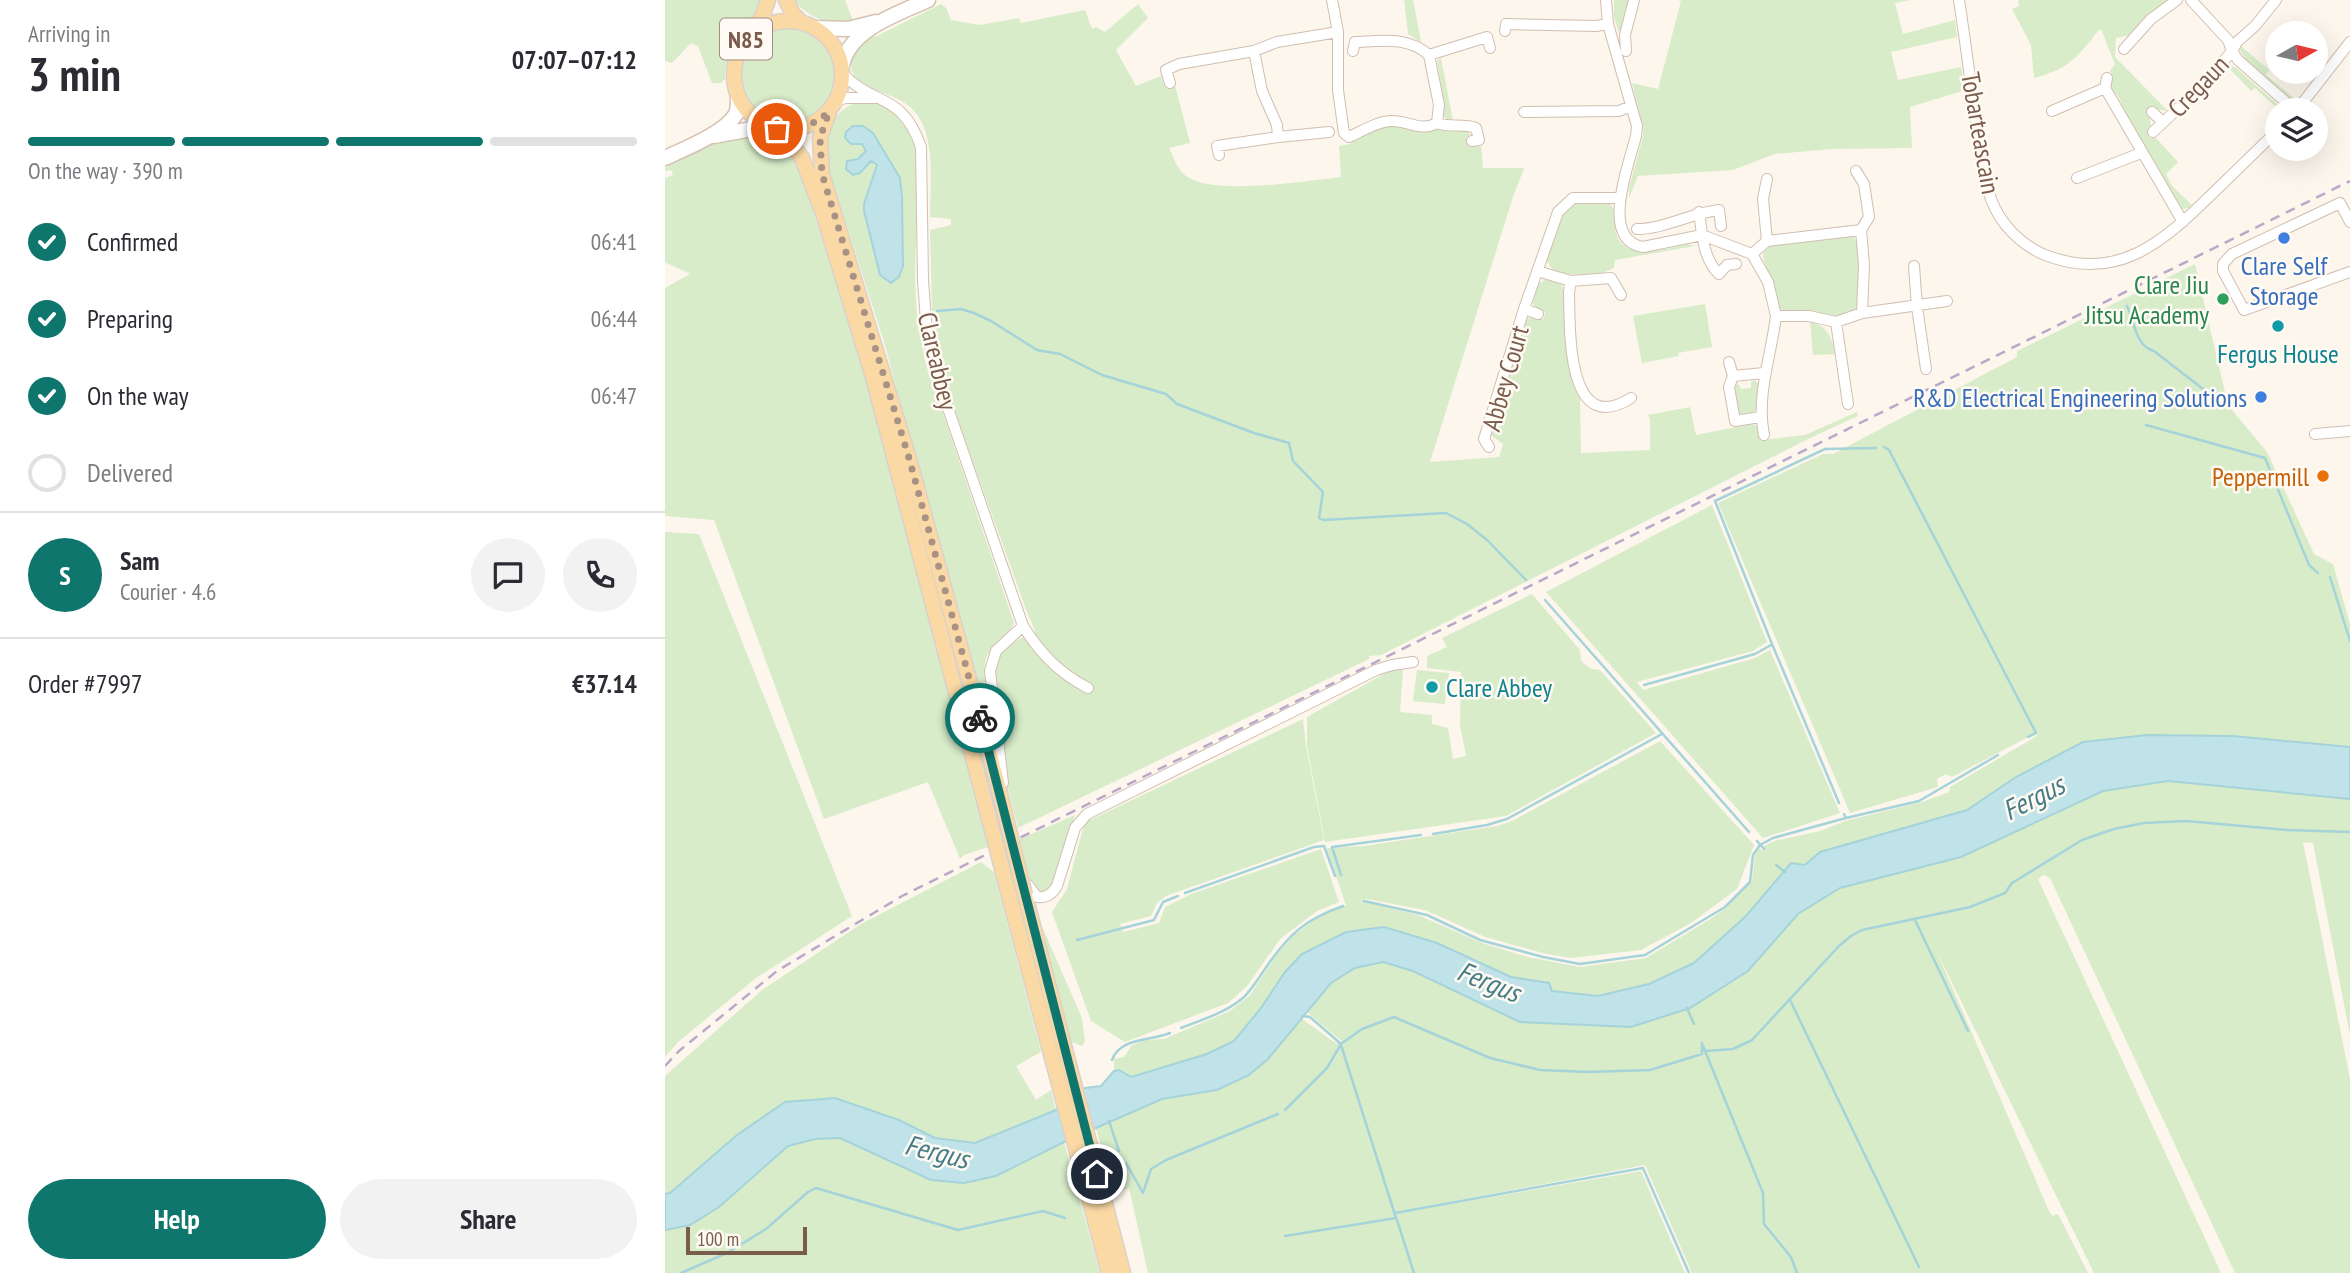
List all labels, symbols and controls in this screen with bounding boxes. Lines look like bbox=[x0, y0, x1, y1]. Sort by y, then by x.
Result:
road number: N85 bbox=[720, 18, 772, 60]
text: Arriving in bbox=[28, 19, 110, 48]
north arrow bbox=[2265, 21, 2327, 84]
map controls bbox=[2265, 21, 2328, 161]
text: 07:07–07:12 bbox=[512, 43, 637, 76]
text: 3 min bbox=[28, 44, 121, 104]
street label: Cregaun bbox=[2161, 48, 2235, 124]
street label: Tobarteascain bbox=[1954, 69, 2008, 197]
button: layers bbox=[2265, 98, 2328, 161]
pin bbox=[747, 99, 807, 159]
icon: bag bbox=[758, 110, 796, 148]
text: On the way · 390 m bbox=[28, 156, 183, 185]
icon: check bbox=[28, 223, 66, 261]
text: Confirmed bbox=[87, 225, 178, 258]
text: 06:41 bbox=[591, 227, 637, 256]
marker: Clare Self Storage bbox=[2276, 230, 2292, 246]
place label: Clare Self Storage bbox=[2241, 249, 2328, 312]
place label: Clare Jiu Jitsu Academy bbox=[2084, 268, 2209, 331]
marker: Clare Jiu Jitsu Academy bbox=[2215, 291, 2231, 307]
icon: check bbox=[28, 300, 66, 338]
text: Preparing bbox=[87, 302, 173, 335]
text: 06:44 bbox=[591, 304, 637, 333]
street label: Clareabbey bbox=[911, 309, 965, 413]
marker: Fergus House bbox=[2270, 318, 2286, 334]
street label: Abbey Court bbox=[1474, 321, 1536, 435]
place label: Fergus House bbox=[2217, 337, 2339, 370]
icon: check bbox=[28, 377, 66, 415]
text: On the way bbox=[87, 379, 189, 412]
text: 06:47 bbox=[591, 381, 637, 410]
place label: R&D Electrical Engineering Solutions bbox=[1913, 381, 2247, 414]
marker: R&D Electrical Engineering Solutions bbox=[2253, 389, 2269, 405]
text: Delivered bbox=[87, 456, 173, 489]
place label: Peppermill bbox=[2212, 460, 2309, 493]
marker: Peppermill bbox=[2315, 468, 2331, 484]
button: chat bbox=[471, 538, 545, 612]
button: phone bbox=[563, 538, 637, 612]
text: Sam bbox=[120, 544, 159, 577]
text: S bbox=[59, 559, 71, 592]
text: Courier · 4.6 bbox=[120, 577, 216, 606]
text: Order #7997 bbox=[28, 667, 143, 700]
text: €37.14 bbox=[572, 667, 637, 700]
place label: Clare Abbey bbox=[1446, 671, 1552, 704]
marker: Clare Abbey bbox=[1424, 679, 1440, 695]
courier bbox=[945, 683, 1015, 753]
icon: bike bbox=[961, 699, 999, 737]
water label: Fergus bbox=[1996, 765, 2072, 828]
water label: Fergus bbox=[1452, 952, 1528, 1011]
water label: Fergus bbox=[901, 1125, 975, 1177]
pin bbox=[1067, 1144, 1127, 1204]
icon: home bbox=[1078, 1155, 1116, 1193]
button: Help bbox=[28, 1179, 326, 1259]
button: Share bbox=[340, 1179, 637, 1259]
scale bar bbox=[686, 1224, 807, 1256]
text: 100 m bbox=[697, 1227, 739, 1251]

